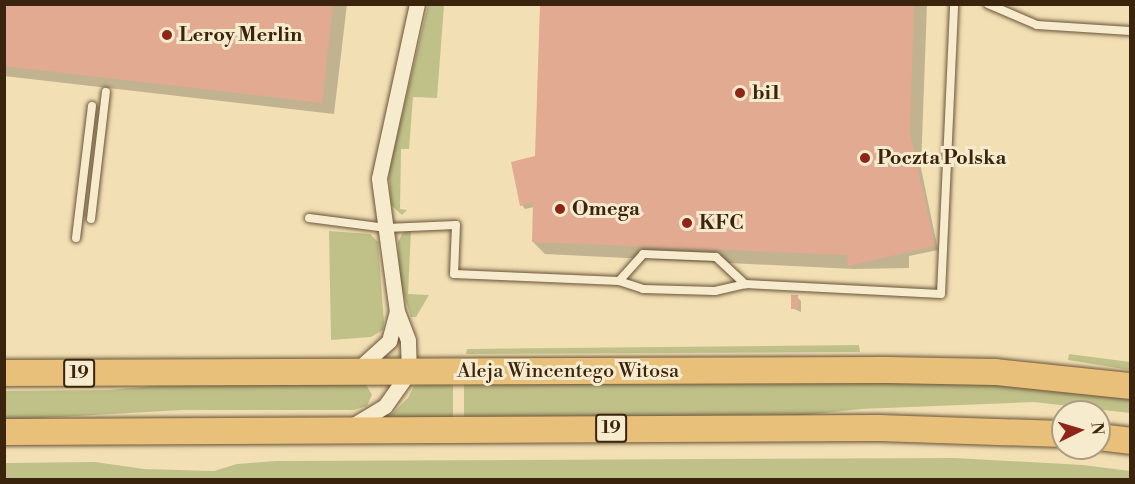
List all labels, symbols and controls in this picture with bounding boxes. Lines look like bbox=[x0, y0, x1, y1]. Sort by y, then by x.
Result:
place label: Leroy Merlin bbox=[179, 23, 302, 47]
marker: Leroy Merlin bbox=[160, 28, 174, 42]
place label: bi1 bbox=[752, 81, 781, 105]
marker: bi1 bbox=[733, 86, 747, 100]
place label: Poczta Polska bbox=[877, 146, 1006, 170]
marker: Poczta Polska bbox=[858, 151, 872, 165]
place label: Omega bbox=[572, 197, 640, 221]
marker: Omega bbox=[553, 202, 567, 216]
place label: KFC bbox=[699, 211, 743, 235]
marker: KFC bbox=[680, 216, 694, 230]
road number: 19 bbox=[62, 358, 96, 388]
street label: Aleja Wincentego Witosa bbox=[457, 359, 679, 383]
north arrow bbox=[1051, 400, 1111, 460]
road number: 19 bbox=[594, 413, 628, 443]
text: N bbox=[1086, 421, 1107, 436]

